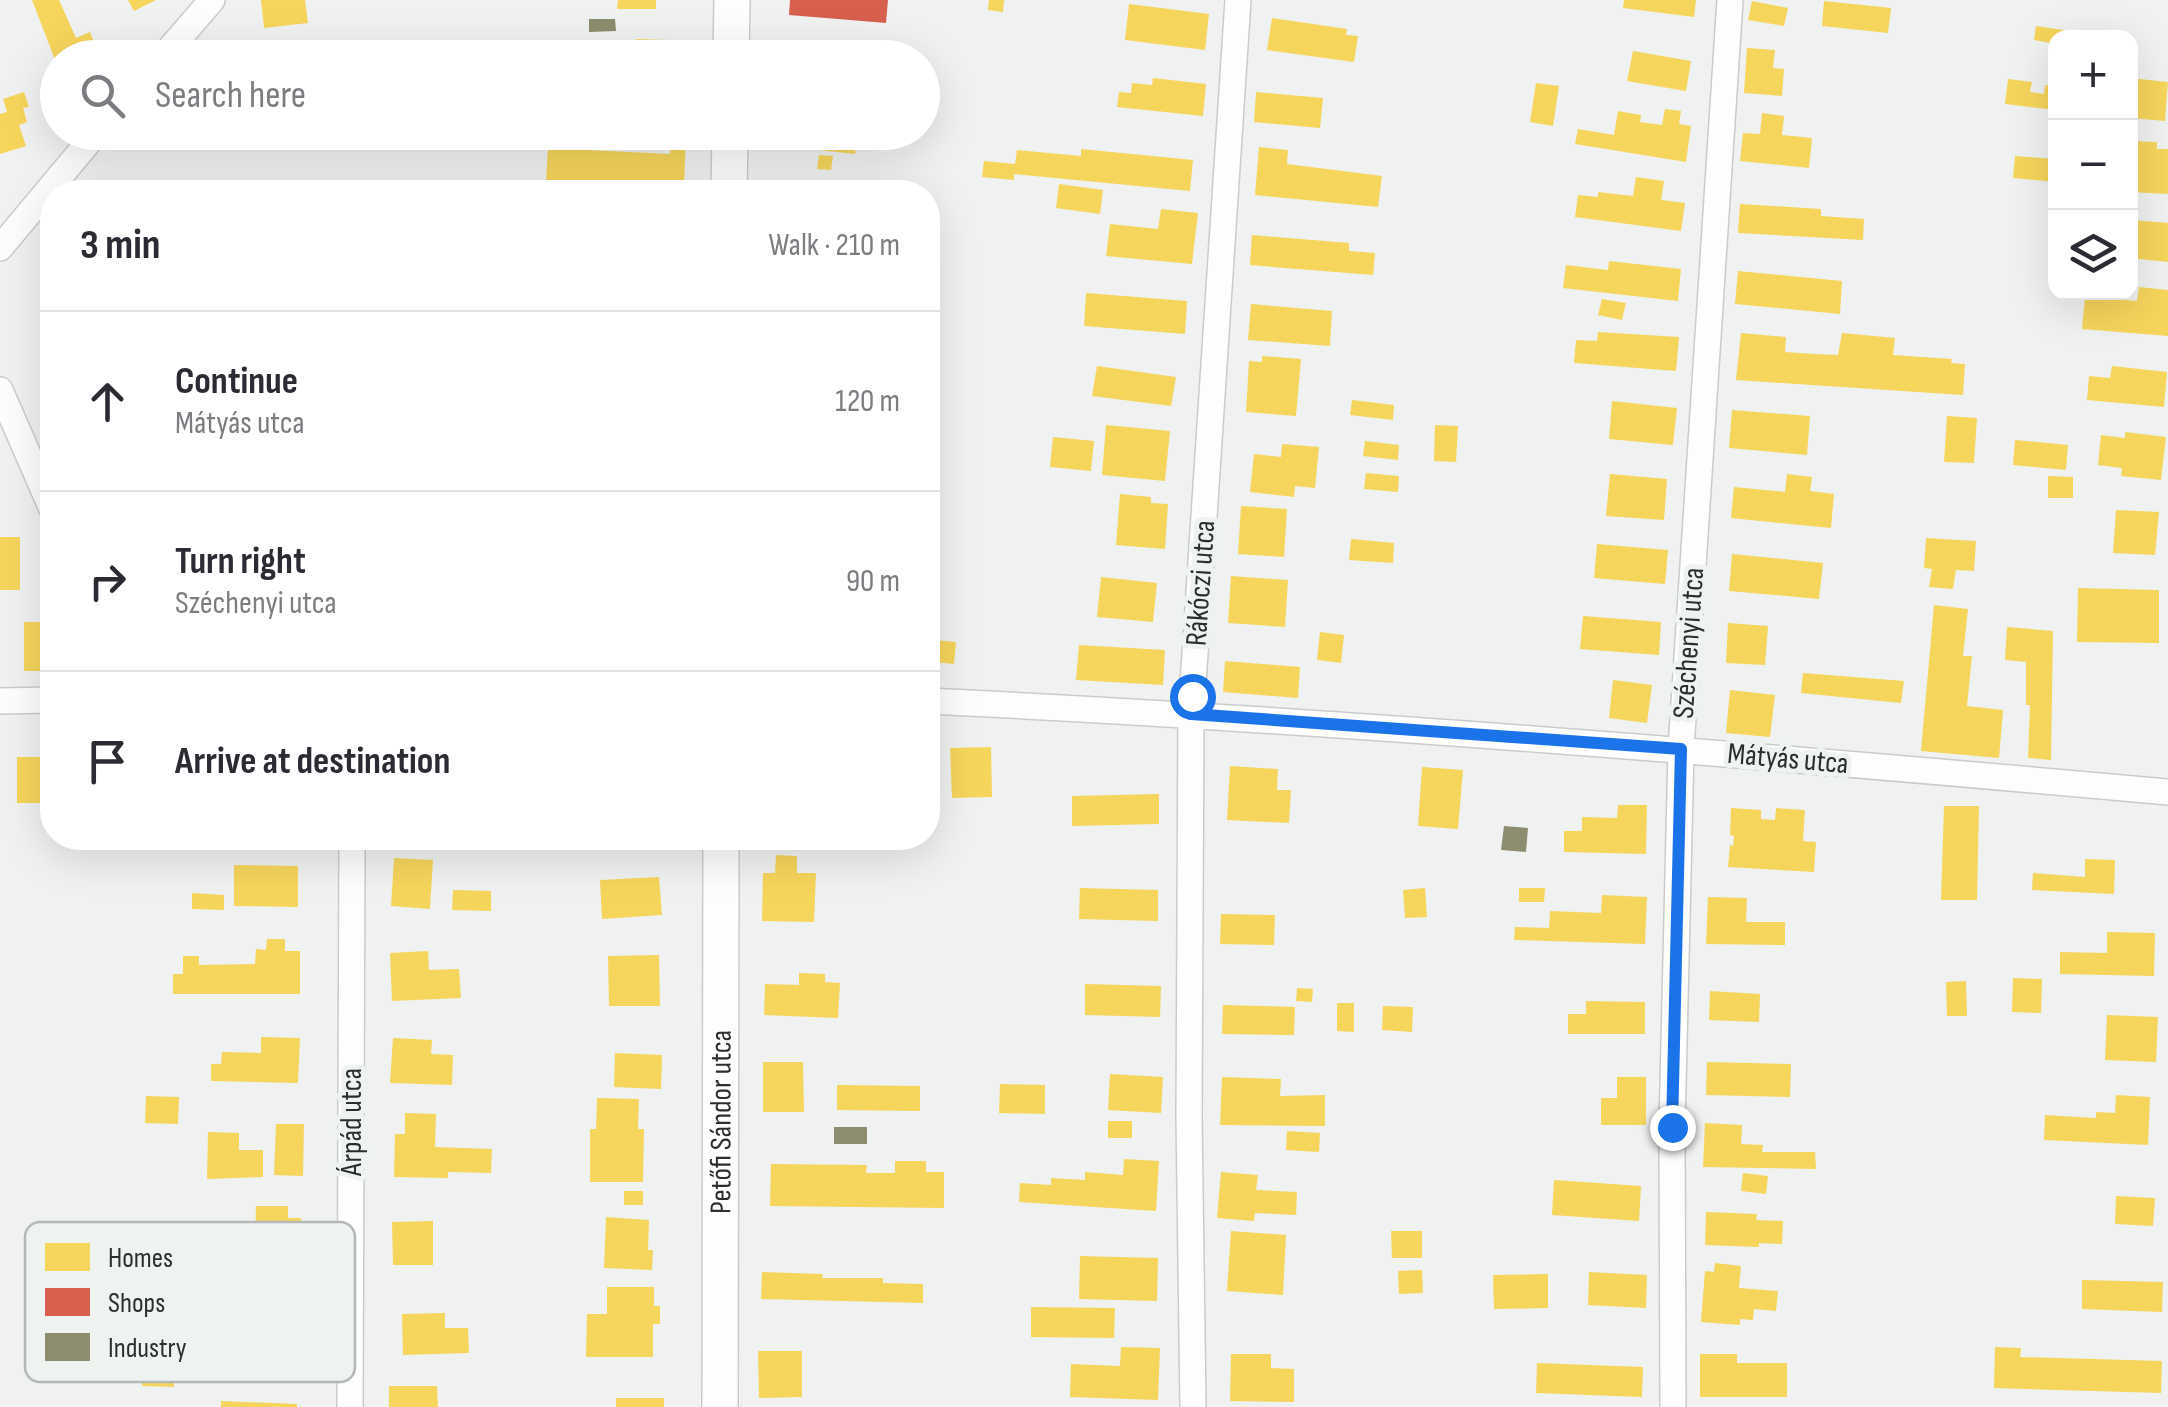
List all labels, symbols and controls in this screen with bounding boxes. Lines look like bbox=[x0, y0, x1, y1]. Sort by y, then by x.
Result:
map controls bbox=[2048, 30, 2138, 300]
button: + bbox=[2048, 30, 2138, 120]
search box bbox=[40, 40, 940, 150]
icon: search bbox=[75, 68, 130, 123]
text: Search here bbox=[155, 73, 306, 118]
button: − bbox=[2048, 120, 2138, 210]
button: layers bbox=[2048, 210, 2138, 300]
text: 3 min bbox=[80, 220, 160, 271]
text: Walk · 210 m bbox=[769, 226, 900, 265]
text: Continue bbox=[175, 359, 298, 404]
icon: ahead bbox=[80, 374, 135, 429]
text: 120 m bbox=[835, 382, 900, 421]
text: Mátyás utca bbox=[175, 404, 305, 443]
street label: Rákóczi utca bbox=[1179, 519, 1223, 647]
text: Turn right bbox=[175, 539, 306, 584]
icon: right bbox=[80, 554, 135, 609]
text: 90 m bbox=[846, 562, 900, 601]
street label: Széchenyi utca bbox=[1666, 566, 1712, 720]
text: Széchenyi utca bbox=[175, 584, 336, 623]
route start bbox=[1170, 674, 1216, 720]
icon: arrive bbox=[80, 734, 135, 789]
street label: Mátyás utca bbox=[1726, 736, 1850, 782]
text: Arrive at destination bbox=[175, 739, 450, 784]
street label: Petőfi Sándor utca bbox=[703, 1030, 740, 1214]
street label: Árpád utca bbox=[334, 1068, 370, 1177]
route end bbox=[1650, 1105, 1696, 1151]
legend bbox=[25, 1222, 355, 1382]
text: Homes bbox=[108, 1242, 173, 1275]
text: Shops bbox=[108, 1287, 165, 1320]
text: Industry bbox=[108, 1332, 187, 1365]

